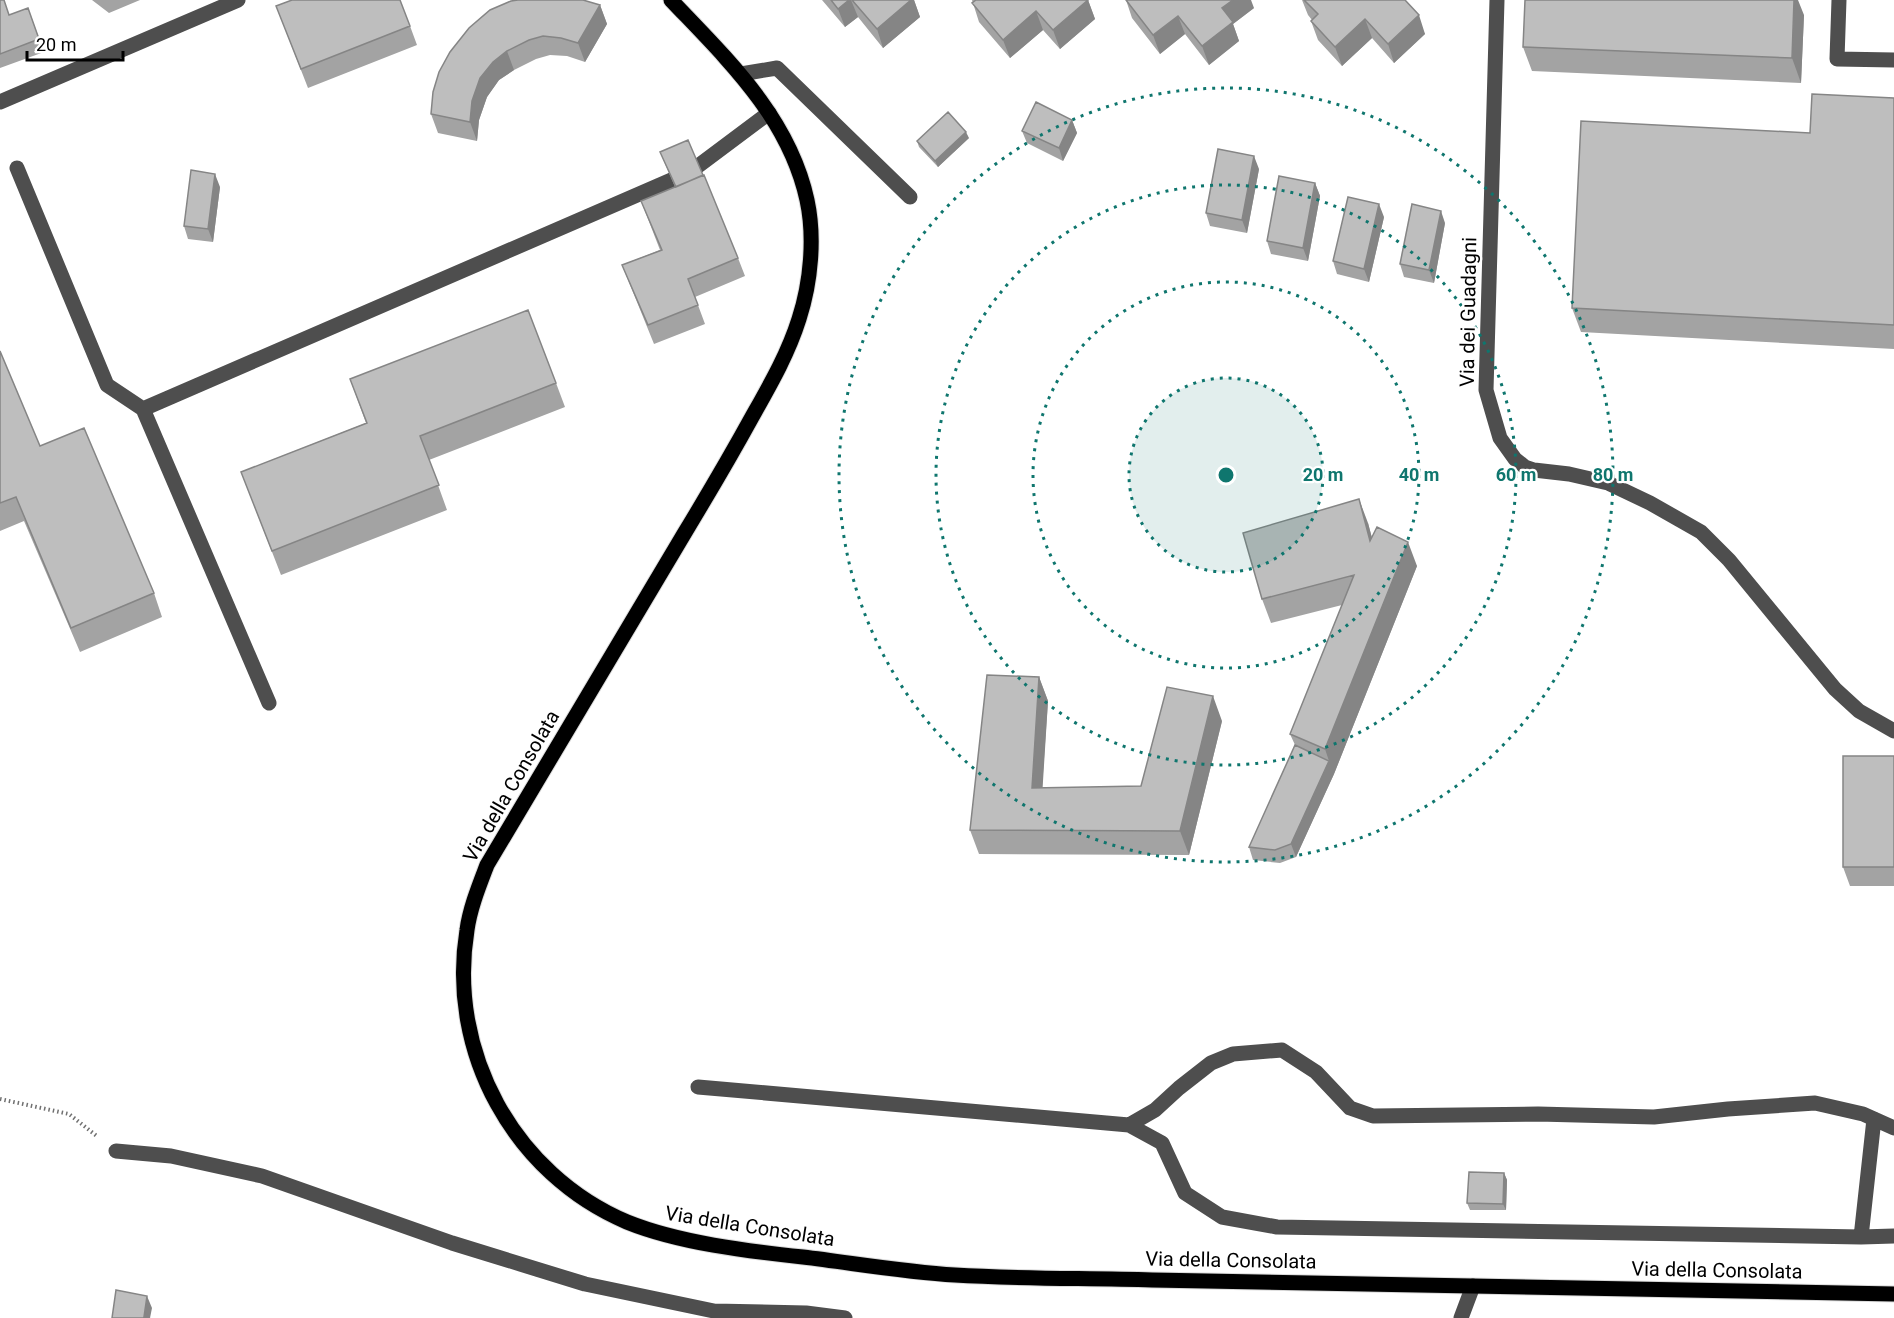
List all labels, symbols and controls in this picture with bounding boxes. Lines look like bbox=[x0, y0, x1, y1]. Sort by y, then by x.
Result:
scale bar bbox=[27, 24, 123, 62]
text: 20 m bbox=[36, 34, 76, 55]
street label: Via dei Guadagni bbox=[1455, 237, 1481, 387]
text: 20 m bbox=[1303, 464, 1343, 485]
text: 40 m bbox=[1399, 464, 1439, 485]
text: 60 m bbox=[1496, 464, 1536, 485]
text: 80 m bbox=[1593, 464, 1633, 485]
centre of rings bbox=[1216, 465, 1236, 485]
street label: Via della Consolata bbox=[458, 706, 564, 866]
street label: Via della Consolata bbox=[664, 1201, 836, 1251]
street label: Via della Consolata bbox=[1145, 1247, 1317, 1273]
street label: Via della Consolata bbox=[1631, 1257, 1803, 1283]

